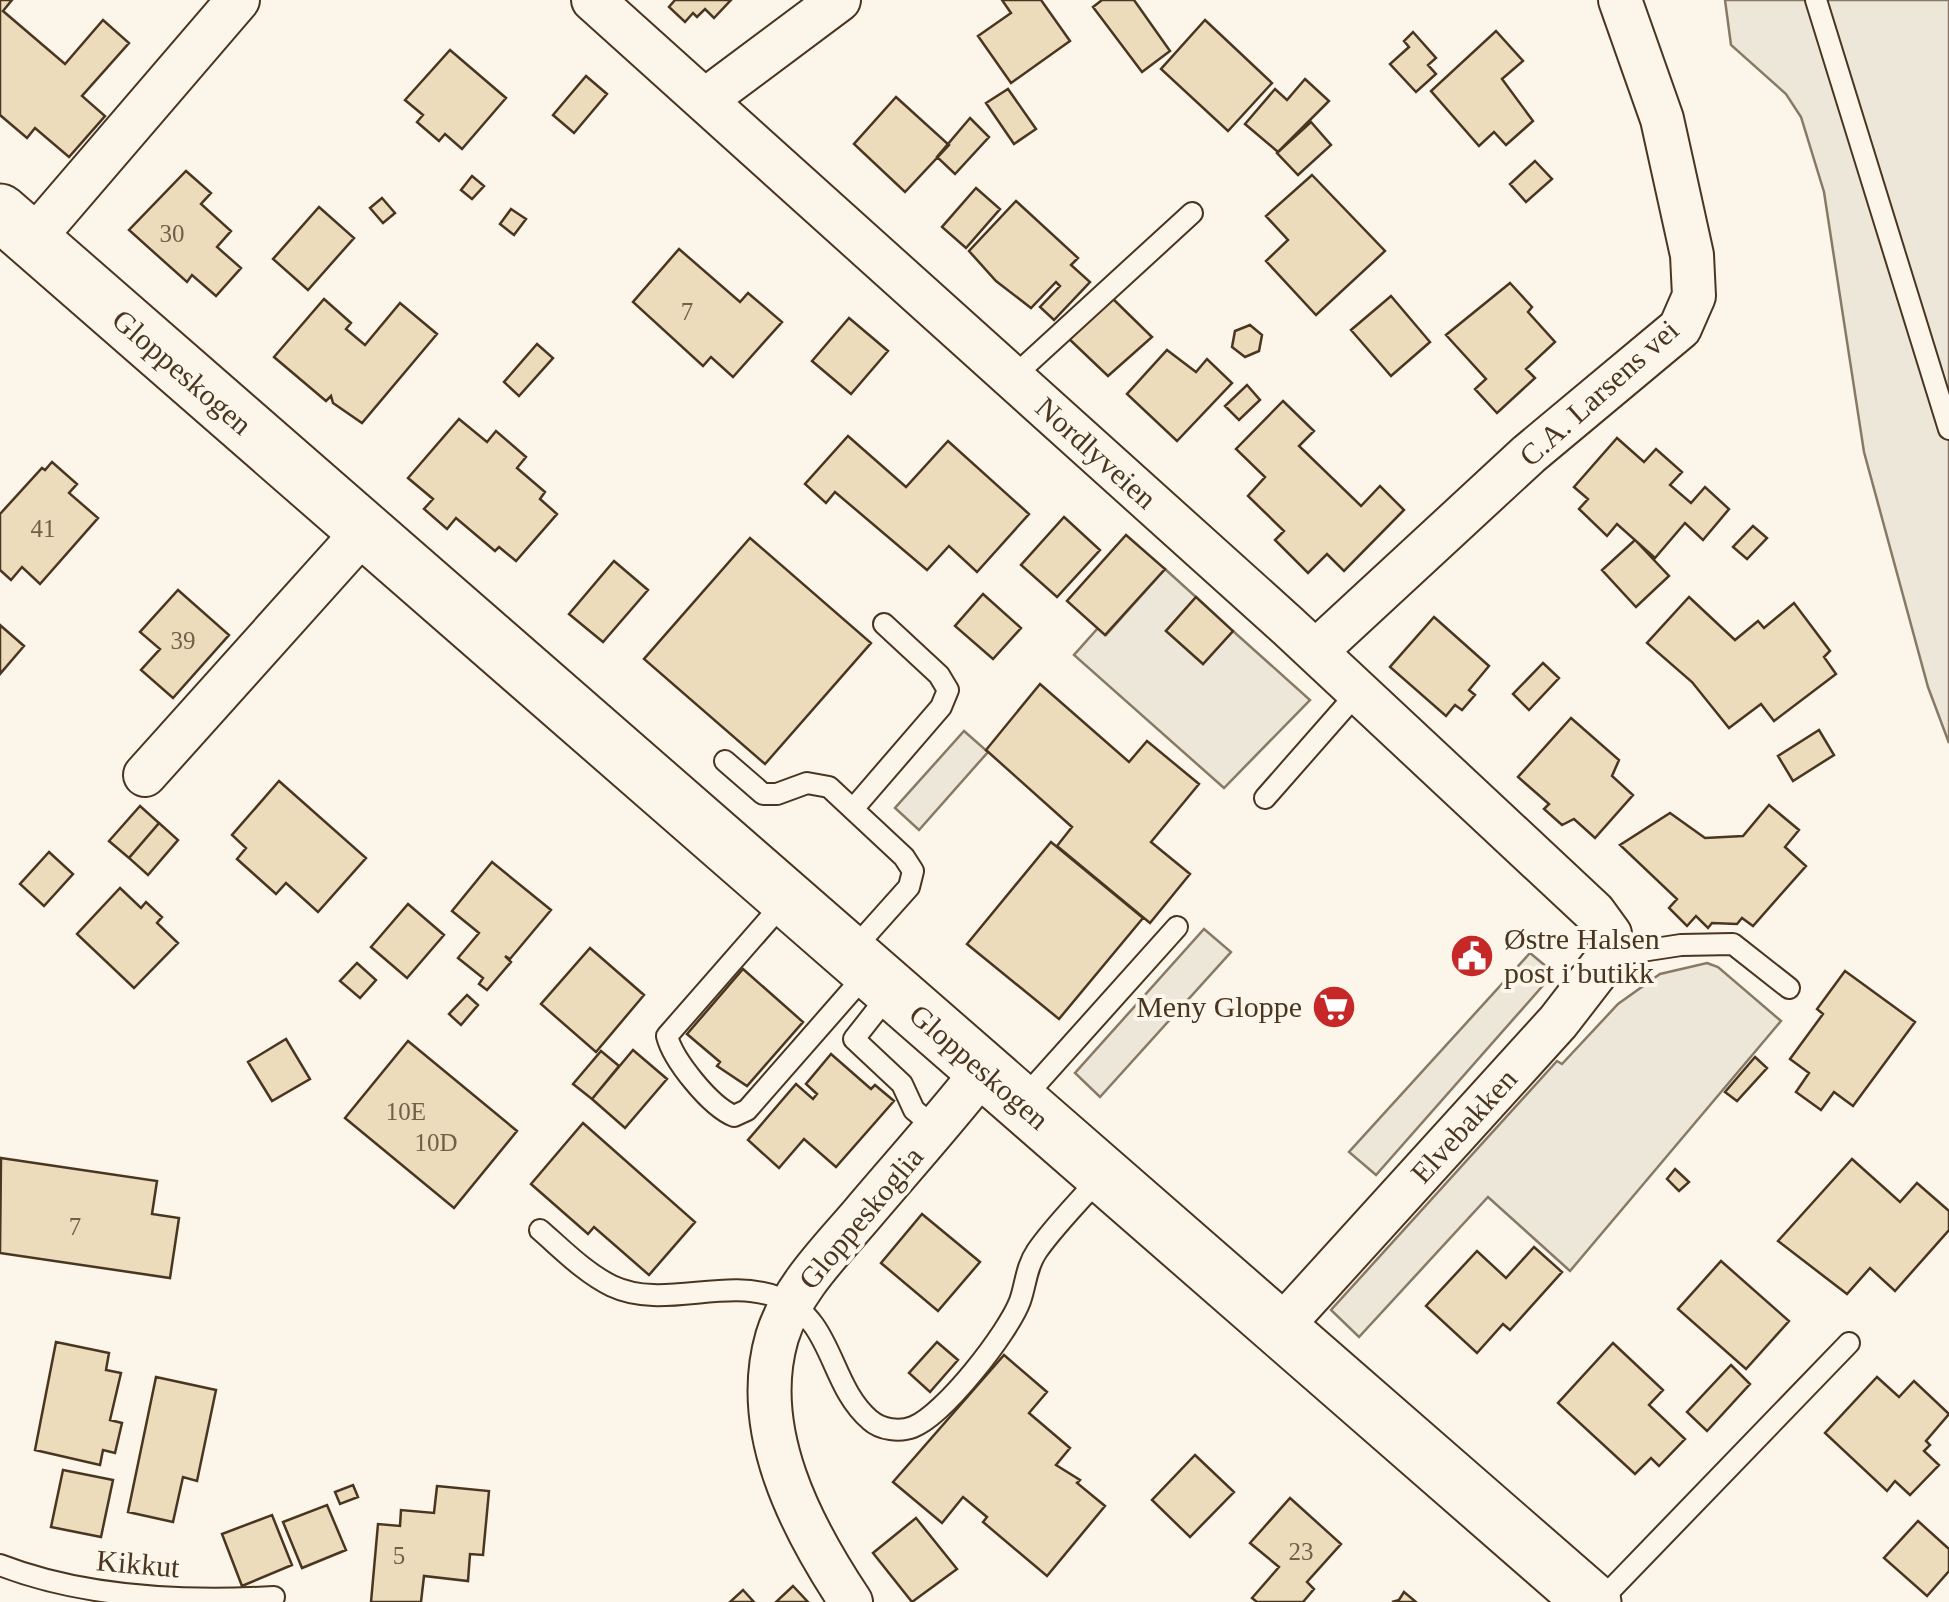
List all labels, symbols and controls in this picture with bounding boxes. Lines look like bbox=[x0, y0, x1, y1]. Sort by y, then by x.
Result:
house number: 30 bbox=[160, 220, 185, 247]
house number: 7 bbox=[681, 298, 693, 325]
street label: Gloppeskogen bbox=[106, 302, 259, 441]
street label: C.A. Larsens vei bbox=[1513, 313, 1685, 472]
street label: Nordlyveien bbox=[1030, 390, 1163, 515]
house number: 41 bbox=[31, 515, 56, 542]
house number: 39 bbox=[171, 627, 196, 654]
place label: Østre Halsen post i butikk bbox=[1504, 922, 1660, 989]
public building icon: Østre Halsen post i butikk bbox=[1449, 933, 1495, 979]
supermarket icon: Meny Gloppe bbox=[1311, 984, 1357, 1030]
place label: Meny Gloppe bbox=[1136, 990, 1302, 1023]
street label: Gloppeskogen bbox=[903, 997, 1056, 1136]
street label: Elvebakken bbox=[1404, 1062, 1523, 1189]
house number: 10E bbox=[386, 1098, 426, 1125]
house number: 10D bbox=[414, 1129, 458, 1156]
street label: Gloppeskoglia bbox=[792, 1140, 929, 1295]
house number: 7 bbox=[69, 1213, 81, 1240]
house number: 23 bbox=[1289, 1538, 1314, 1565]
house number: 5 bbox=[393, 1542, 405, 1569]
street label: Kikkut bbox=[95, 1543, 182, 1584]

